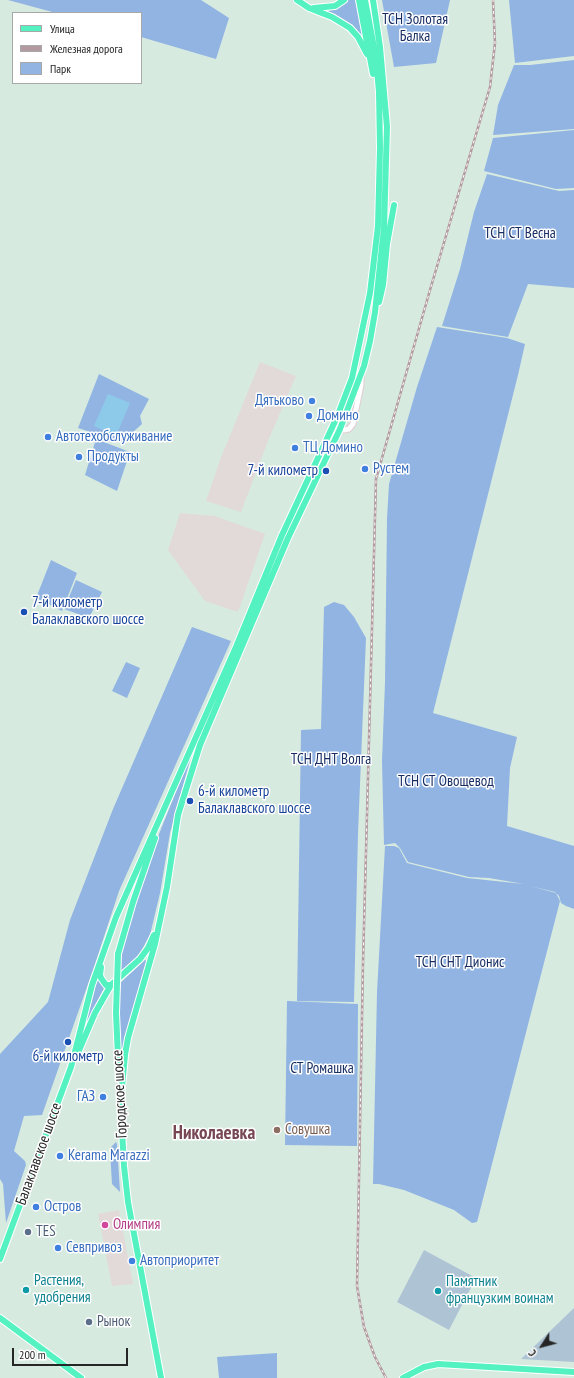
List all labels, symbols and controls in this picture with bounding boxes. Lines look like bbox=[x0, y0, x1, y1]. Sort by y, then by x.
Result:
park label: ТСН Золотая Балка bbox=[382, 11, 448, 46]
legend bbox=[12, 12, 142, 84]
text: Улица bbox=[50, 21, 75, 36]
text: Железная дорога bbox=[50, 41, 123, 56]
text: Парк bbox=[50, 61, 71, 76]
park label: ТСН СТ Весна bbox=[484, 225, 556, 243]
place label: Дятьково bbox=[255, 392, 304, 410]
marker: Дятьково bbox=[307, 396, 317, 406]
place label: Домино bbox=[317, 407, 359, 425]
marker: Домино bbox=[304, 411, 314, 421]
place label: Автотехобслуживание bbox=[56, 428, 173, 446]
marker: Автотехобслуживание bbox=[43, 432, 53, 442]
place label: ТЦ Домино bbox=[303, 439, 363, 457]
marker: ТЦ Домино bbox=[290, 443, 300, 453]
place label: Продукты bbox=[87, 448, 139, 466]
marker: Продукты bbox=[74, 452, 84, 462]
place label: Рустем bbox=[373, 460, 409, 478]
place label: 7-й километр bbox=[248, 462, 318, 480]
marker: Рустем bbox=[360, 464, 370, 474]
marker: 7-й километр bbox=[321, 466, 331, 476]
place label: 7-й километр Балаклавского шоссе bbox=[32, 594, 144, 629]
marker: 7-й километр Балаклавского шоссе bbox=[19, 607, 29, 617]
park label: ТСН ДНТ Волга bbox=[291, 751, 371, 769]
park label: ТСН СТ Овощевод bbox=[398, 773, 494, 791]
place label: 6-й километр Балаклавского шоccе bbox=[198, 783, 310, 818]
marker: 6-й километр Балаклавского шоccе bbox=[185, 796, 195, 806]
park label: ТСН СНТ Дионис bbox=[416, 954, 504, 972]
marker: 6-й километр bbox=[63, 1037, 73, 1047]
place label: 6-й километр bbox=[32, 1048, 104, 1066]
street label: Городское шоссе bbox=[109, 1049, 131, 1139]
park label: СТ Ромашка bbox=[290, 1060, 354, 1078]
place label: ГАЗ bbox=[77, 1088, 95, 1106]
marker: ГАЗ bbox=[98, 1092, 108, 1102]
street label: Балаклавское шоссе bbox=[12, 1100, 66, 1208]
place label: Совушка bbox=[285, 1121, 330, 1139]
district label: Николаевка bbox=[173, 1123, 255, 1145]
marker: Совушка bbox=[272, 1125, 282, 1135]
place label: Kerama Marazzi bbox=[68, 1147, 150, 1165]
marker: Kerama Marazzi bbox=[55, 1151, 65, 1161]
place label: Остров bbox=[44, 1198, 81, 1216]
marker: Остров bbox=[31, 1202, 41, 1212]
place label: Олимпия bbox=[113, 1216, 160, 1234]
marker: Олимпия bbox=[100, 1220, 110, 1230]
place label: TES bbox=[36, 1223, 56, 1241]
marker: TES bbox=[23, 1227, 33, 1237]
place label: Севпривоз bbox=[66, 1239, 122, 1257]
marker: Севпривоз bbox=[53, 1243, 63, 1253]
place label: Автоприоритет bbox=[140, 1252, 219, 1270]
marker: Автоприоритет bbox=[127, 1256, 137, 1266]
place label: Растения, удобрения bbox=[34, 1272, 91, 1307]
place label: Памятник французким воинам bbox=[446, 1273, 554, 1308]
marker: Растения, удобрения bbox=[21, 1285, 31, 1295]
marker: Памятник французким воинам bbox=[433, 1286, 443, 1296]
place label: Рынок bbox=[97, 1313, 130, 1331]
marker: Рынок bbox=[84, 1317, 94, 1327]
north arrow bbox=[522, 1326, 562, 1366]
scale bar bbox=[14, 1340, 130, 1366]
text: 200 m bbox=[19, 1347, 46, 1362]
text: С bbox=[525, 1347, 539, 1359]

